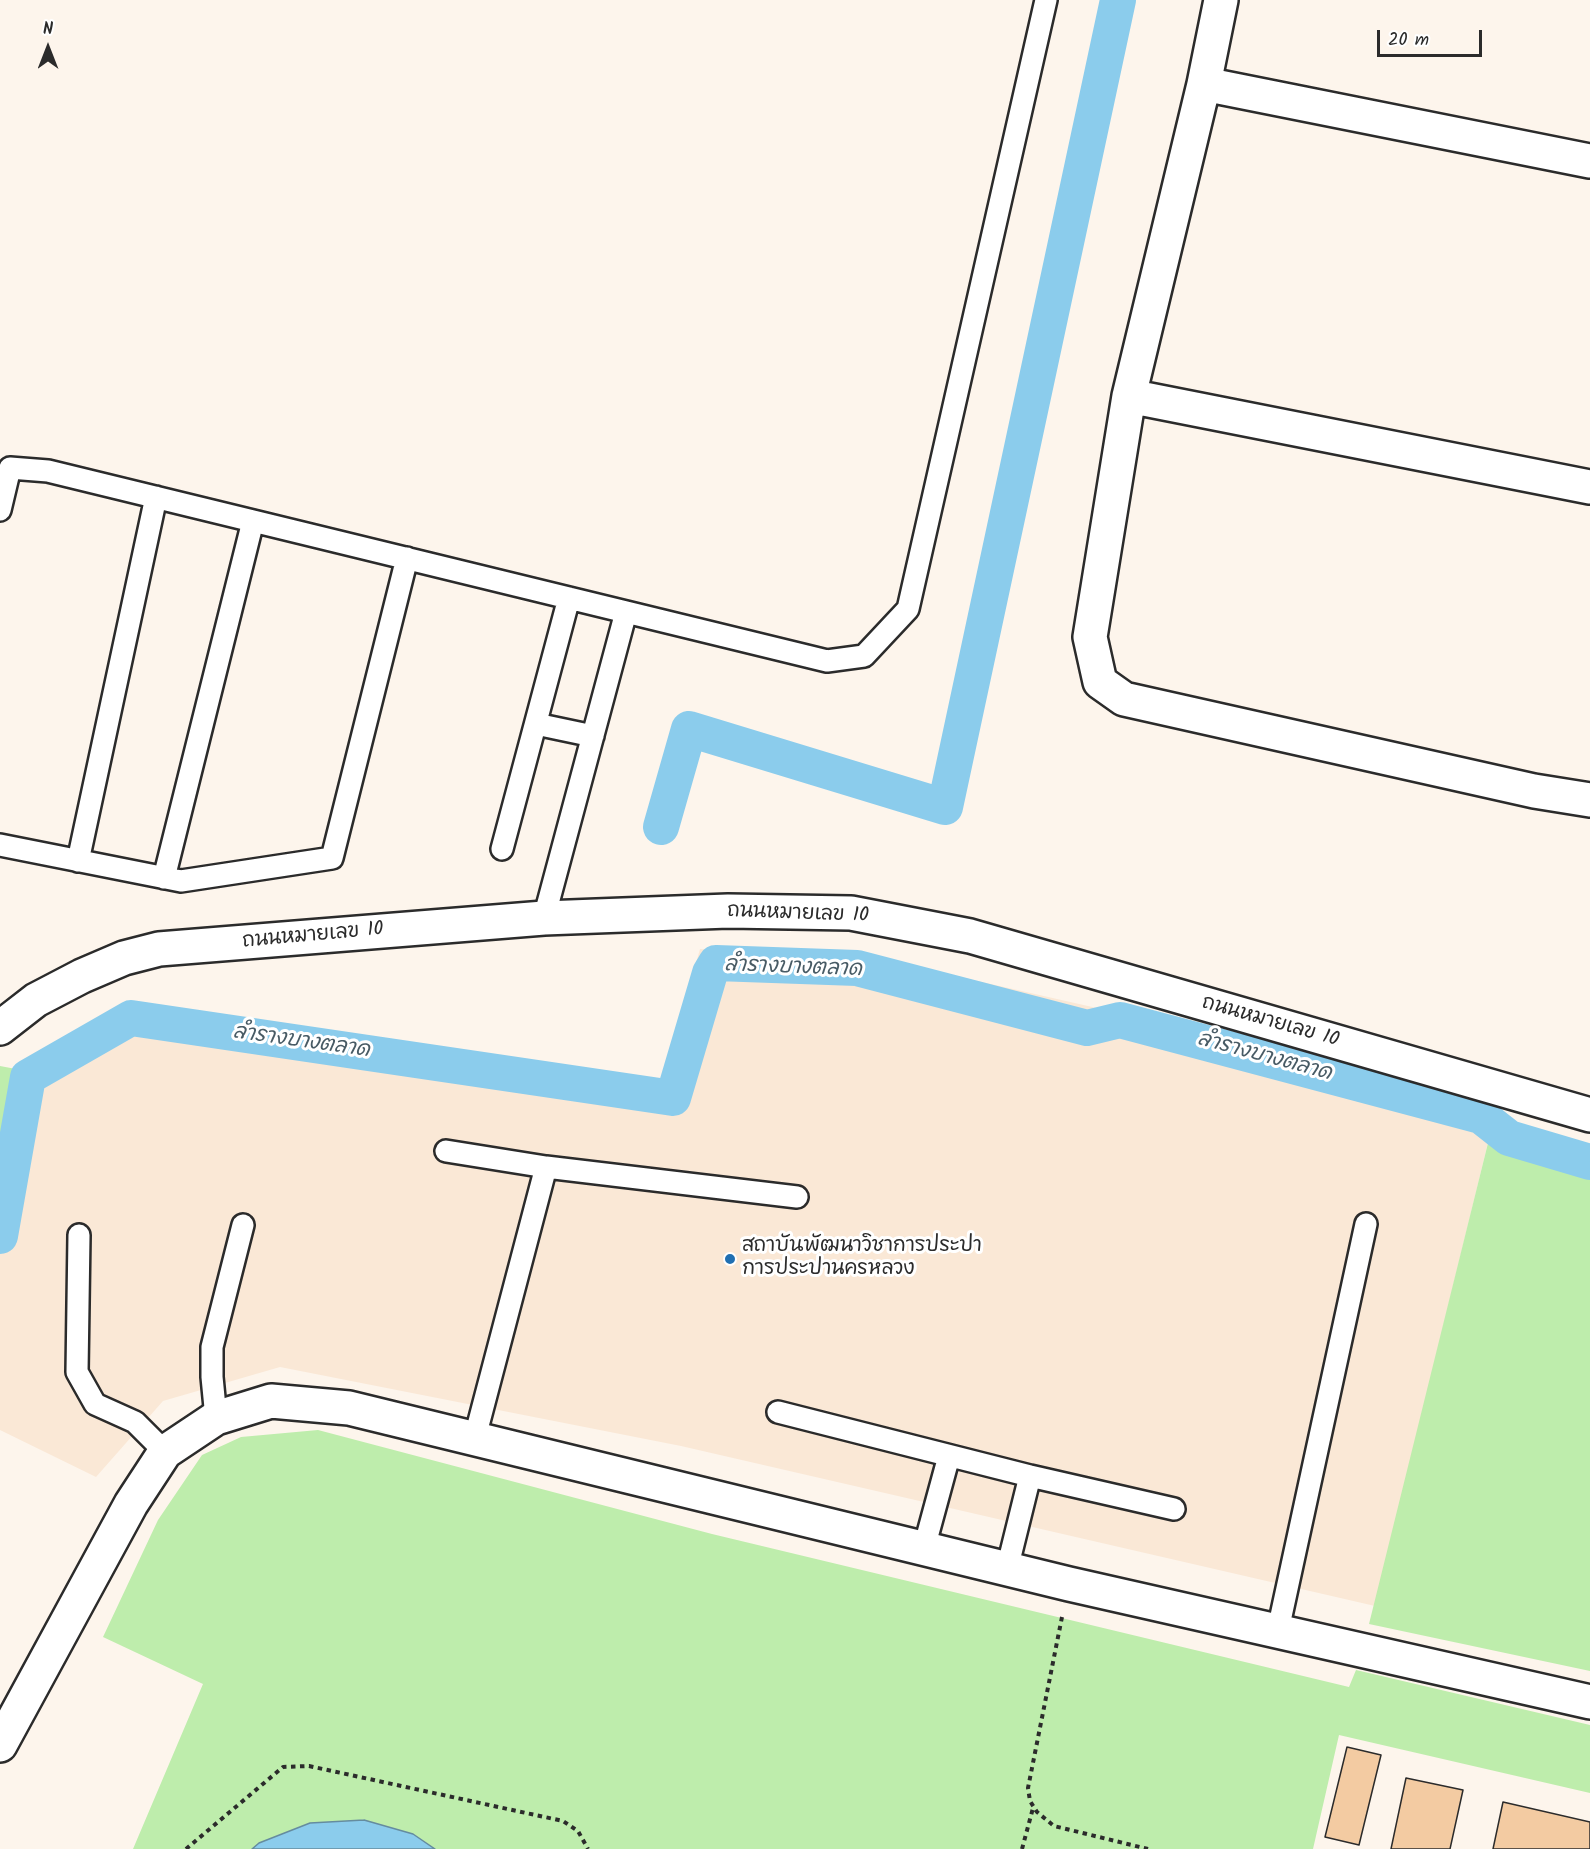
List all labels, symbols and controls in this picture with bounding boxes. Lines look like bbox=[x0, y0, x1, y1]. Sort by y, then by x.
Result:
text: N bbox=[43, 17, 53, 42]
north arrow bbox=[18, 18, 78, 78]
scale bar bbox=[1380, 18, 1485, 56]
text: 20 m bbox=[1388, 26, 1429, 55]
street label: ถนนหมายเลข 10 bbox=[727, 901, 869, 929]
street label: ถนนหมายเลข 10 bbox=[241, 919, 385, 955]
water label: ลำรางบางตลาด bbox=[724, 954, 862, 984]
street label: ถนนหมายเลข 10 bbox=[1199, 992, 1341, 1054]
water label: ลำรางบางตลาด bbox=[231, 1021, 371, 1065]
water label: ลำรางบางตลาด bbox=[1194, 1028, 1334, 1088]
place label: สถาบันพัฒนาวิชาการประปา การประปานครหลวง bbox=[742, 1236, 982, 1283]
marker: สถาบันพัฒนาวิชาการประปา การประปานครหลวง bbox=[723, 1252, 737, 1266]

